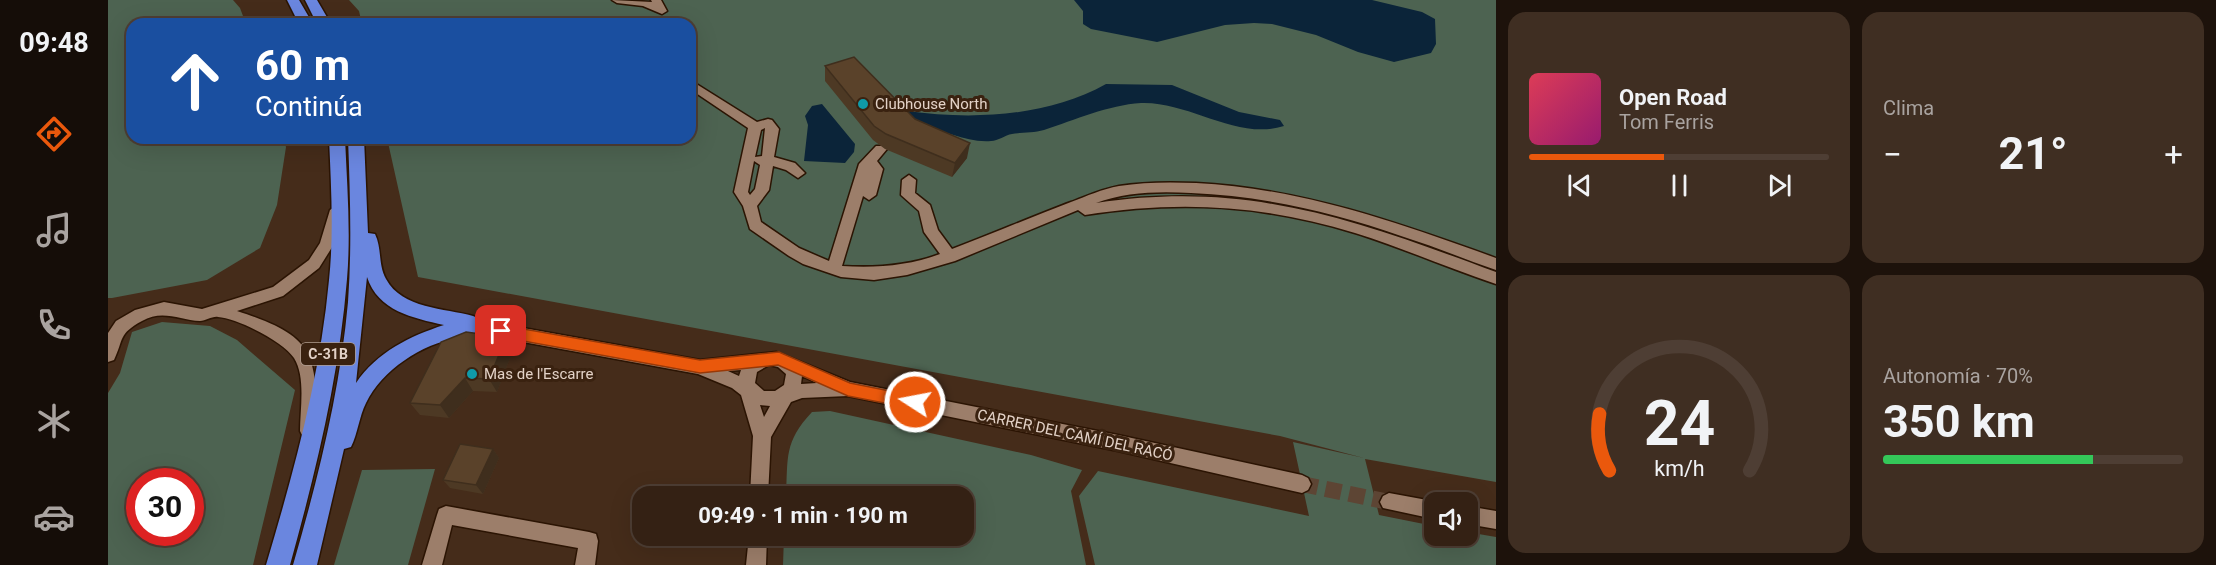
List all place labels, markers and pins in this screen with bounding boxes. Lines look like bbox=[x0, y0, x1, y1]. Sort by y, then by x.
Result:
place label: Clubhouse North bbox=[875, 95, 987, 113]
marker: Clubhouse North bbox=[856, 97, 870, 111]
pin bbox=[475, 305, 526, 356]
place label: Mas de l'Escarre bbox=[484, 365, 593, 383]
marker: Mas de l'Escarre bbox=[465, 367, 479, 381]

